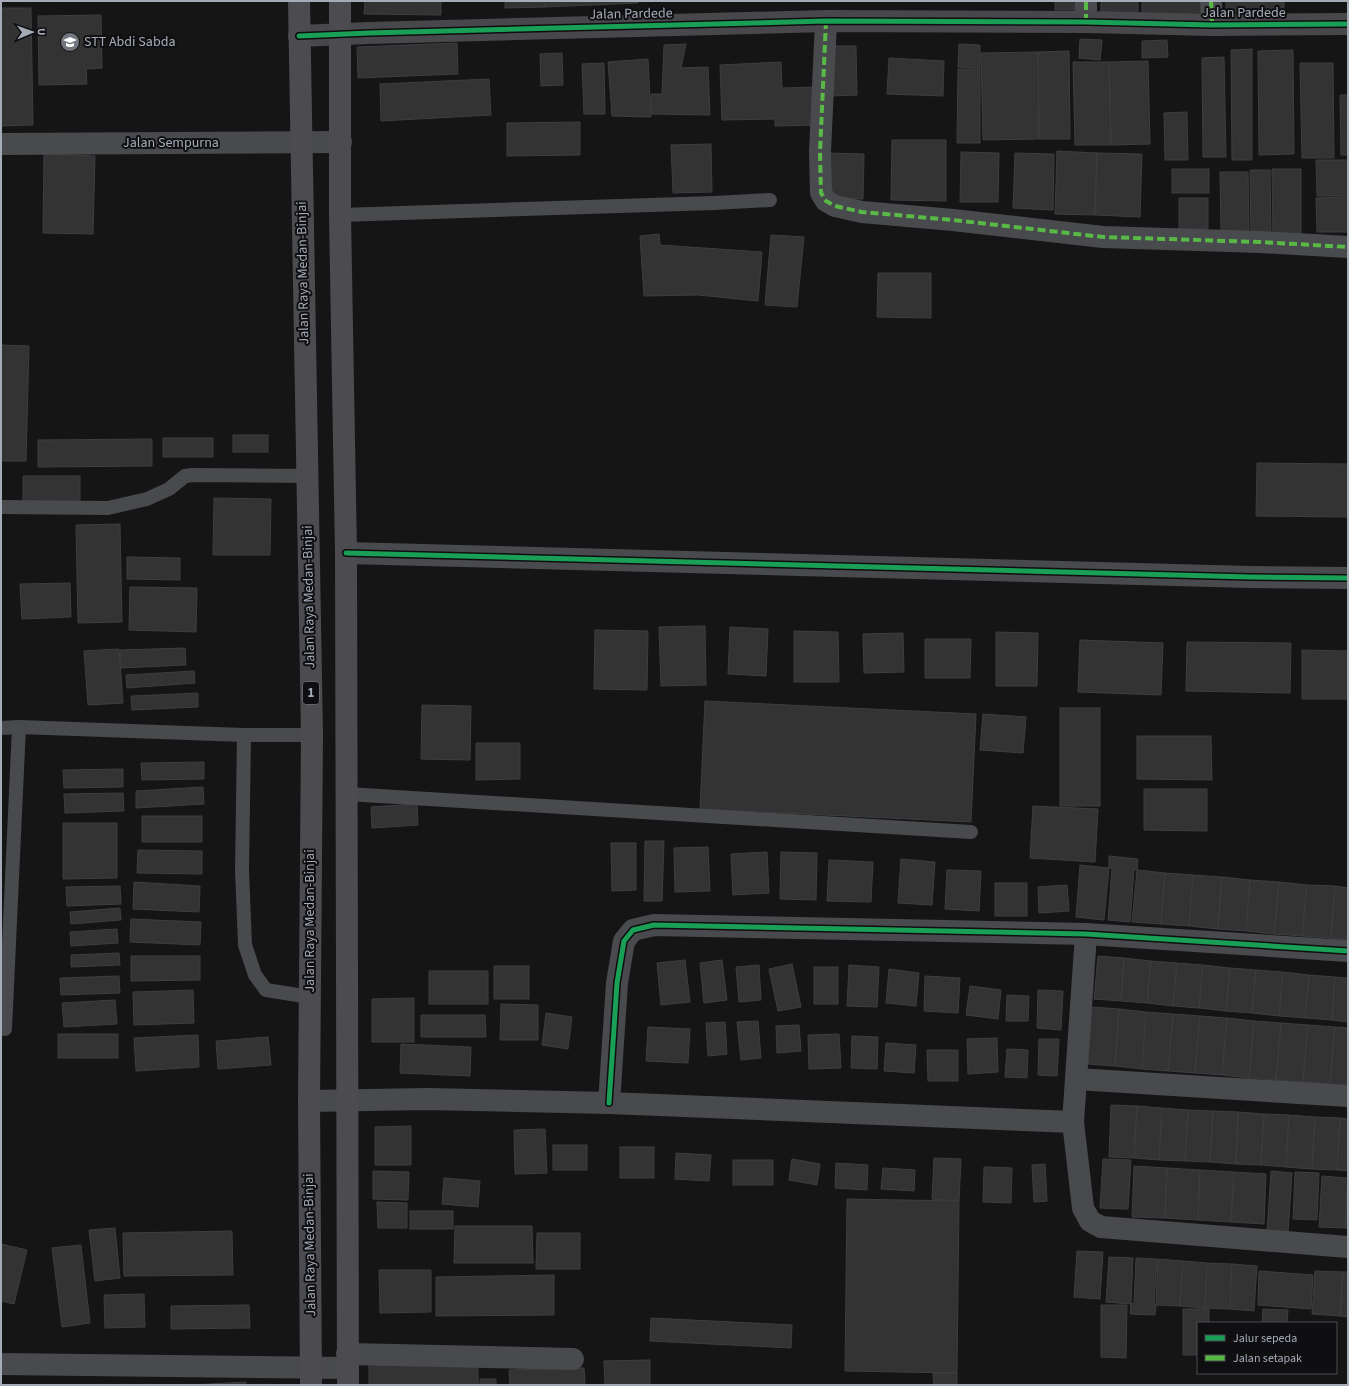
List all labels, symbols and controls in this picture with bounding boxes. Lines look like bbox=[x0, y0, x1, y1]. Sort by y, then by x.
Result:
street label: Jalan Pardede bbox=[589, 3, 673, 25]
street label: Jalan Pardede bbox=[1202, 3, 1286, 23]
north arrow bbox=[12, 12, 52, 52]
text: U bbox=[34, 28, 49, 36]
school or university icon: STT Abdi Sabda bbox=[59, 31, 81, 53]
place label: STT Abdi Sabda bbox=[84, 32, 175, 52]
street label: Jalan Sempurna bbox=[123, 133, 219, 153]
street label: Jalan Raya Medan-Binjai bbox=[292, 201, 314, 345]
street label: Jalan Raya Medan-Binjai bbox=[298, 525, 320, 669]
road number: 1 bbox=[303, 682, 319, 704]
street label: Jalan Raya Medan-Binjai bbox=[300, 849, 320, 993]
street label: Jalan Raya Medan-Binjai bbox=[299, 1173, 321, 1317]
legend bbox=[1197, 1322, 1337, 1374]
text: Jalur sepeda bbox=[1233, 1330, 1297, 1347]
text: Jalan setapak bbox=[1233, 1350, 1302, 1367]

